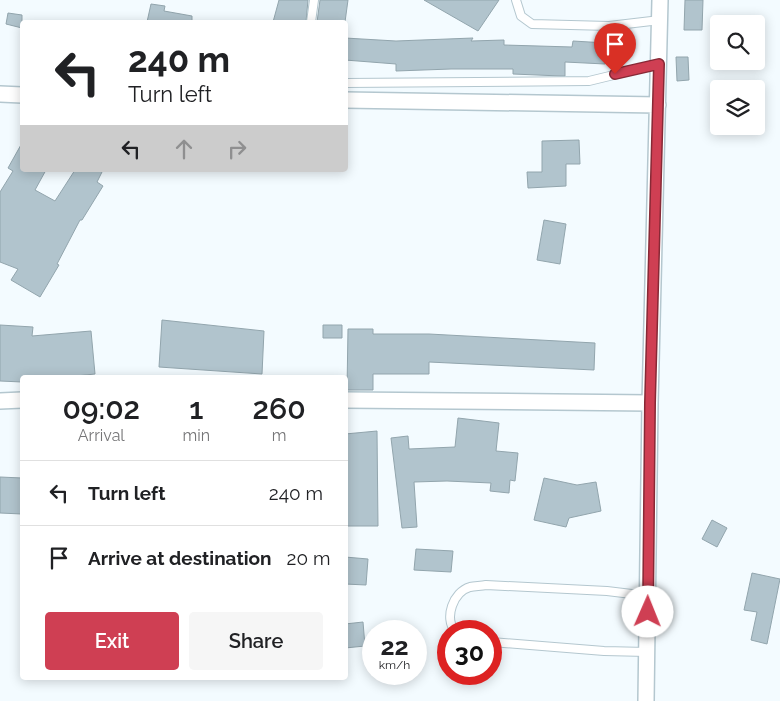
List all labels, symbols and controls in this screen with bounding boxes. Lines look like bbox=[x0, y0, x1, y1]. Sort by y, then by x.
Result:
map controls bbox=[710, 15, 765, 135]
button: search bbox=[710, 15, 765, 70]
pin bbox=[594, 23, 636, 74]
icon: arrive bbox=[601, 30, 629, 58]
text: 240 m bbox=[128, 39, 230, 80]
icon: left bbox=[45, 40, 110, 105]
button: layers bbox=[710, 80, 765, 135]
text: Turn left bbox=[128, 81, 212, 107]
icon: left bbox=[117, 135, 145, 163]
icon: ahead bbox=[170, 135, 198, 163]
icon: right bbox=[223, 135, 251, 163]
text: 09:02 bbox=[62, 391, 140, 426]
text: 1 bbox=[189, 391, 203, 426]
text: 260 bbox=[252, 391, 306, 426]
text: Arrival bbox=[78, 426, 125, 445]
text: min bbox=[183, 426, 210, 445]
text: m bbox=[272, 426, 286, 445]
icon: left bbox=[45, 479, 73, 507]
text: Turn left bbox=[88, 482, 165, 504]
text: 240 m bbox=[269, 482, 323, 504]
icon: arrive bbox=[45, 544, 73, 572]
text: Arrive at destination bbox=[88, 547, 272, 569]
text: 20 m bbox=[287, 547, 330, 569]
position arrow bbox=[621, 585, 673, 637]
button: Exit bbox=[45, 612, 179, 670]
button: Share bbox=[189, 612, 323, 670]
speed limit sign: 30 bbox=[437, 620, 502, 685]
text: 22 bbox=[380, 631, 409, 661]
text: km/h bbox=[379, 658, 410, 672]

